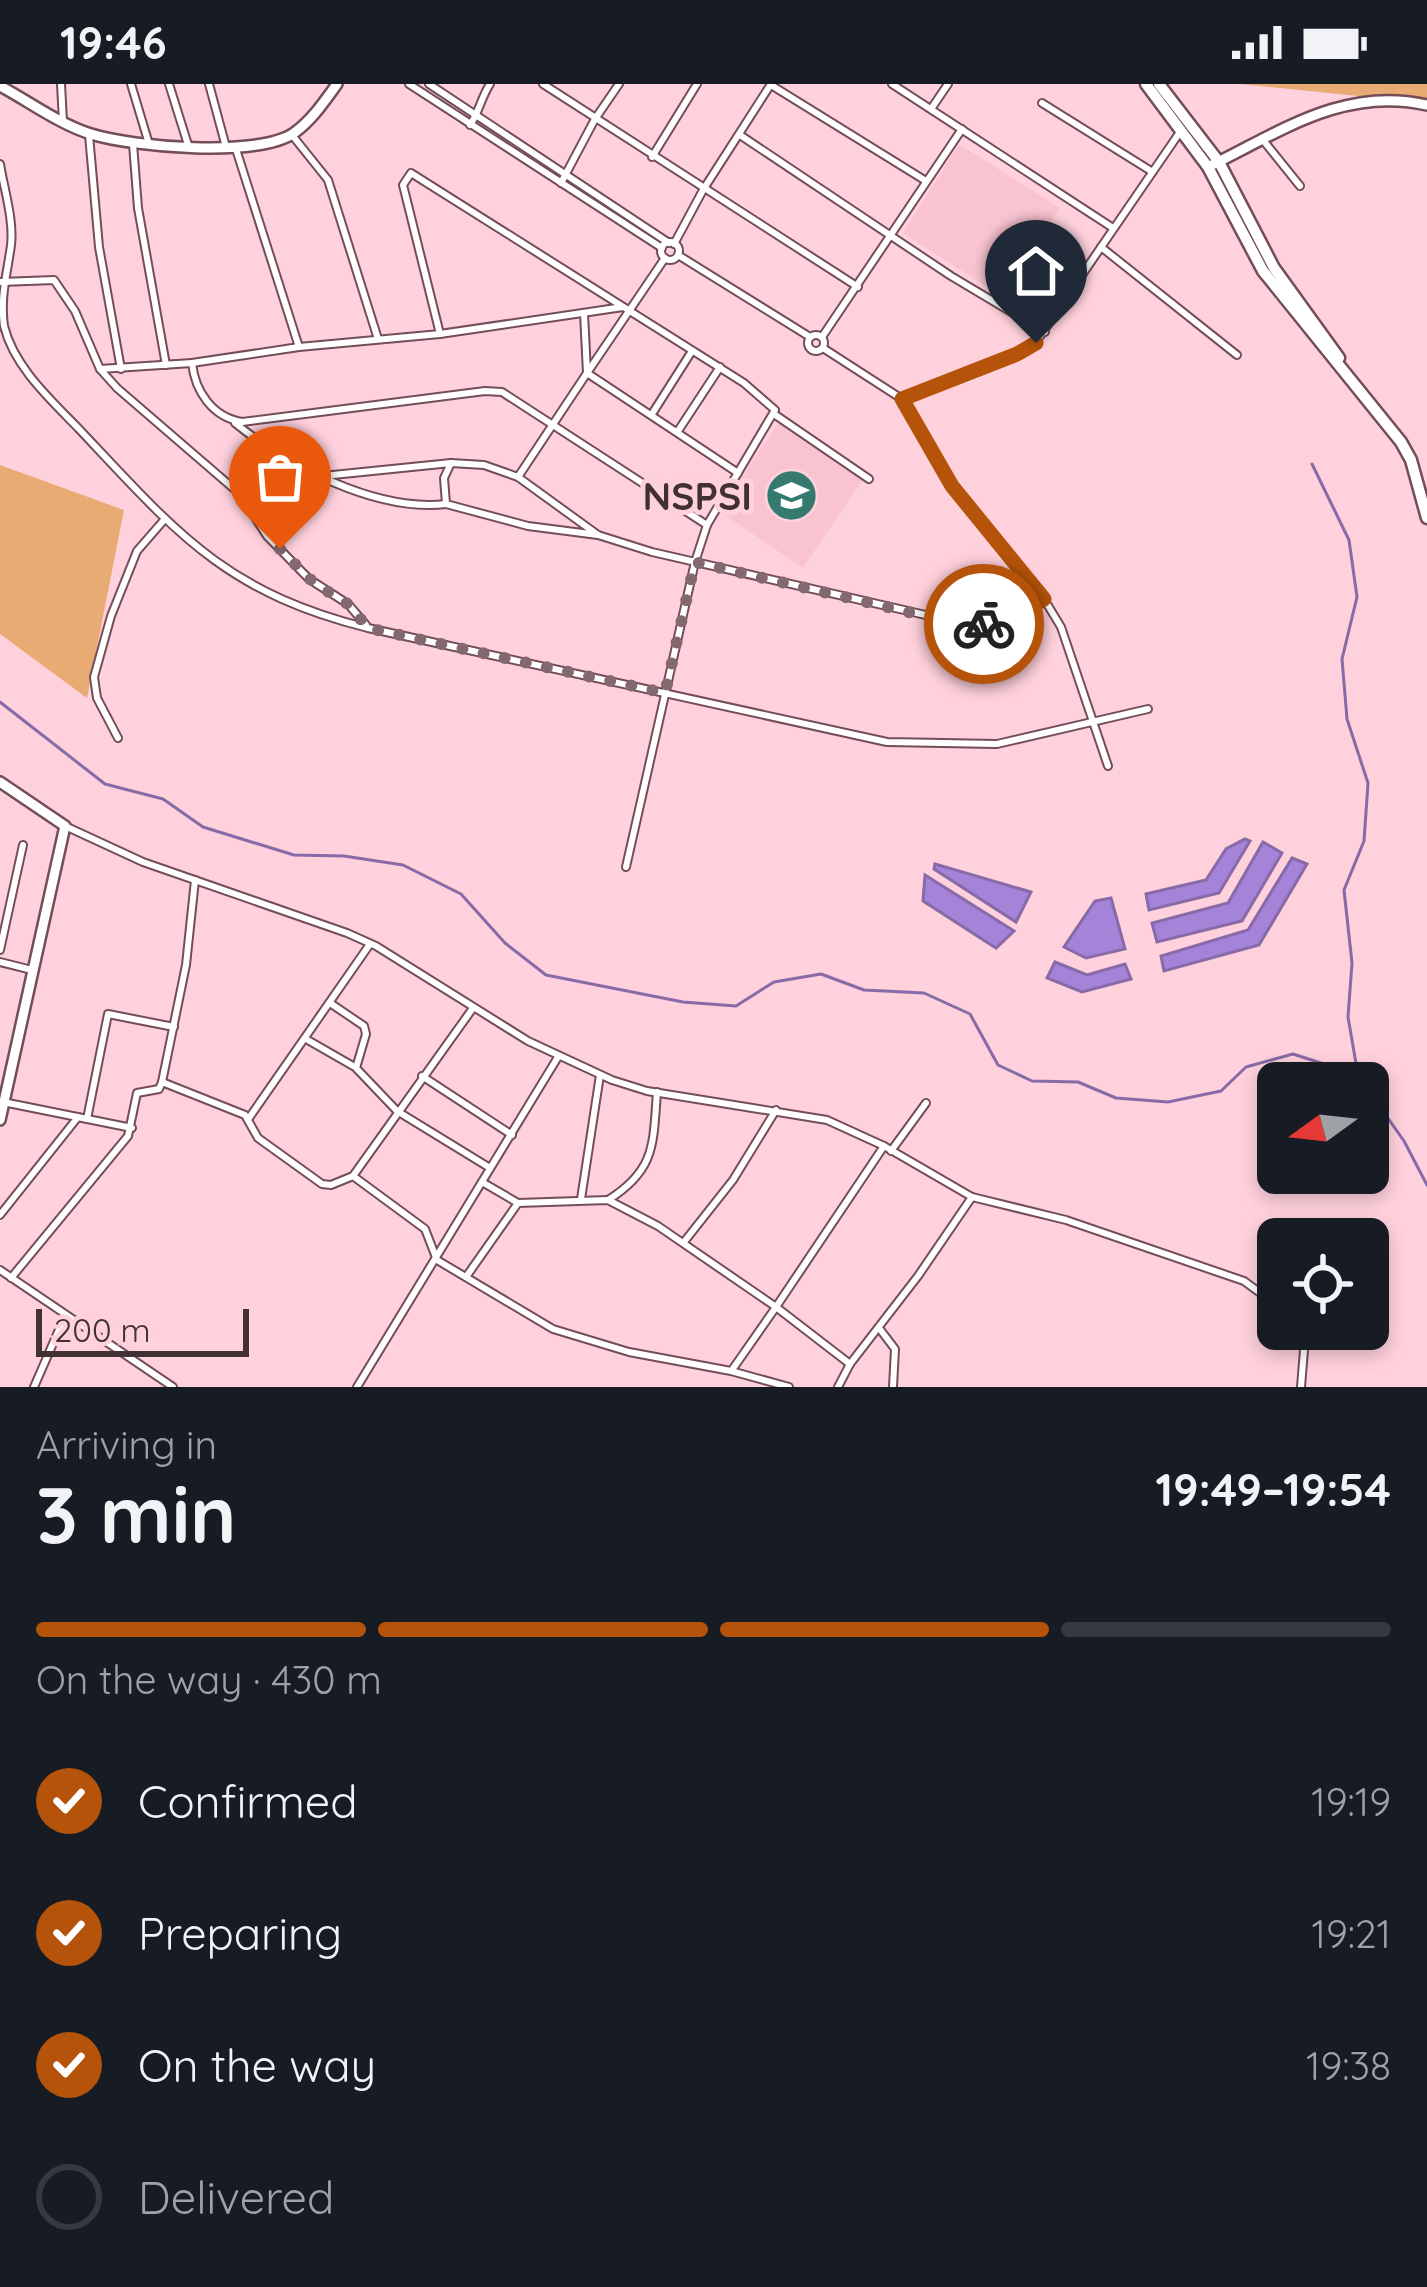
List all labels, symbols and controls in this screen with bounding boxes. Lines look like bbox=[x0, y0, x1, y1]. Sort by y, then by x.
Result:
text: 19:46 bbox=[60, 14, 167, 70]
pin bbox=[985, 220, 1087, 343]
icon: home bbox=[1003, 238, 1069, 304]
pin bbox=[229, 426, 331, 549]
icon: bag bbox=[247, 444, 313, 510]
school or university icon: NSPSI bbox=[763, 467, 819, 523]
place label: NSPSI bbox=[643, 471, 752, 520]
courier bbox=[924, 564, 1044, 684]
icon: bike bbox=[951, 591, 1017, 657]
north arrow bbox=[1257, 1062, 1389, 1194]
map controls bbox=[1257, 1062, 1389, 1350]
button: locate bbox=[1257, 1218, 1389, 1350]
scale bar bbox=[36, 1303, 249, 1356]
text: 200 m bbox=[54, 1309, 151, 1350]
text: Arriving in bbox=[36, 1420, 217, 1469]
text: 19:49–19:54 bbox=[1155, 1461, 1391, 1517]
text: 3 min bbox=[36, 1465, 237, 1563]
text: On the way · 430 m bbox=[36, 1655, 382, 1704]
icon: check bbox=[36, 1768, 102, 1834]
text: Confirmed bbox=[138, 1773, 357, 1829]
text: 19:19 bbox=[1311, 1777, 1391, 1826]
icon: check bbox=[36, 1900, 102, 1966]
text: Preparing bbox=[138, 1905, 342, 1961]
text: 19:21 bbox=[1311, 1909, 1391, 1958]
icon: check bbox=[36, 2032, 102, 2098]
text: On the way bbox=[138, 2037, 376, 2093]
text: 19:38 bbox=[1306, 2041, 1391, 2090]
text: Delivered bbox=[138, 2169, 334, 2225]

